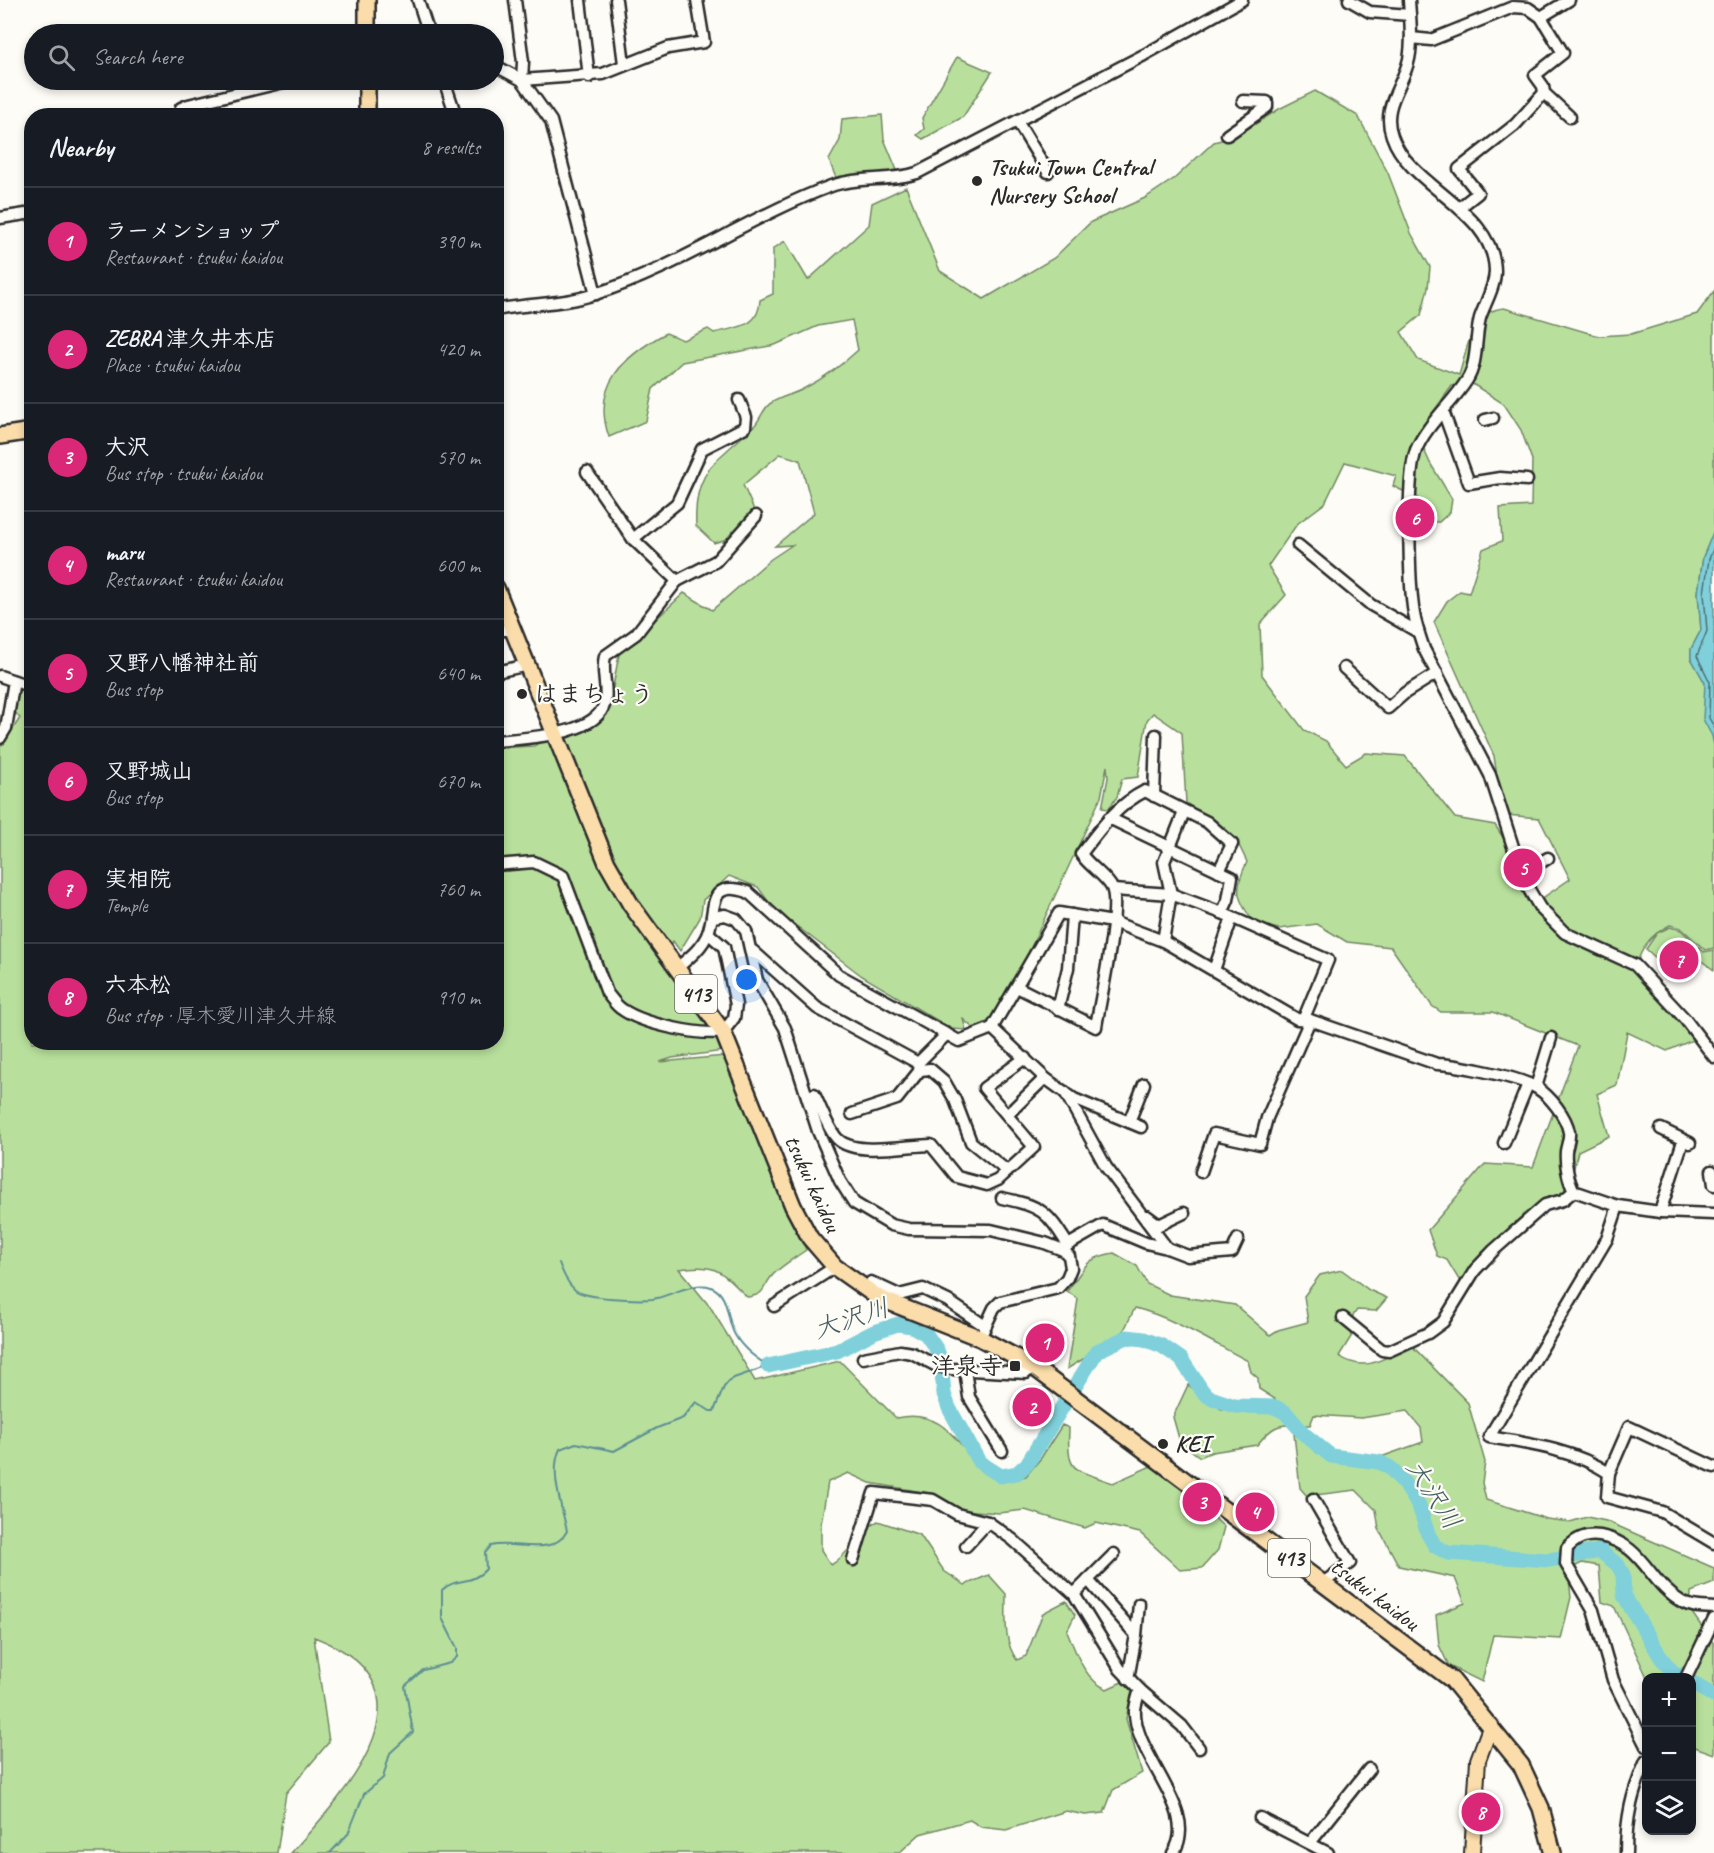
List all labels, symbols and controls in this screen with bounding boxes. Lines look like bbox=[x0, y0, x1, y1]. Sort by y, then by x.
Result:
search box bbox=[24, 24, 504, 90]
icon: search bbox=[45, 41, 78, 74]
text: Search here bbox=[93, 43, 183, 71]
text: Nearby bbox=[48, 131, 113, 164]
text: 8 results bbox=[421, 135, 480, 160]
place label: Tsukui Town Central Nursery School bbox=[989, 152, 1157, 210]
marker: Tsukui Town Central Nursery School bbox=[970, 174, 984, 188]
text: ラーメンショップ bbox=[105, 217, 279, 245]
text: 1 bbox=[63, 229, 72, 254]
text: 390 m bbox=[437, 229, 480, 254]
text: Restaurant · tsukui kaidou bbox=[105, 245, 282, 270]
text: ZEBRA 津久井本店 bbox=[105, 325, 276, 353]
text: 2 bbox=[63, 337, 72, 362]
text: 420 m bbox=[437, 337, 480, 362]
text: Place · tsukui kaidou bbox=[105, 353, 240, 378]
text: 大沢 bbox=[105, 433, 149, 461]
text: 3 bbox=[63, 445, 72, 470]
text: 570 m bbox=[437, 445, 480, 470]
text: Bus stop · tsukui kaidou bbox=[105, 461, 262, 486]
pin: 6 bbox=[1396, 496, 1434, 540]
text: maru bbox=[105, 539, 143, 567]
text: 4 bbox=[63, 553, 72, 578]
text: 600 m bbox=[437, 553, 480, 578]
text: Restaurant · tsukui kaidou bbox=[105, 567, 282, 592]
text: 又野八幡神社前 bbox=[105, 649, 259, 677]
text: 5 bbox=[63, 661, 72, 686]
text: 640 m bbox=[437, 661, 480, 686]
text: Bus stop bbox=[105, 677, 163, 702]
place label: はまちょう bbox=[534, 679, 654, 709]
marker: はまちょう bbox=[515, 687, 529, 701]
text: 又野城山 bbox=[105, 757, 193, 785]
text: 6 bbox=[63, 769, 72, 794]
text: 670 m bbox=[437, 769, 480, 794]
text: Bus stop bbox=[105, 785, 163, 810]
pin: 5 bbox=[1504, 846, 1543, 890]
text: 実相院 bbox=[105, 865, 171, 893]
text: 7 bbox=[63, 877, 72, 902]
text: 760 m bbox=[437, 877, 480, 902]
text: Temple bbox=[105, 893, 148, 918]
pin: 7 bbox=[1660, 938, 1698, 982]
your location bbox=[732, 965, 761, 994]
text: 六本松 bbox=[105, 971, 171, 999]
road number: 413 bbox=[675, 975, 717, 1013]
text: 8 bbox=[63, 985, 72, 1010]
text: 910 m bbox=[437, 985, 480, 1010]
text: Bus stop · 厚木愛川津久井線 bbox=[105, 1003, 336, 1028]
street label: tsukui kaidou bbox=[778, 1130, 849, 1238]
water label: 大沢川 bbox=[809, 1291, 893, 1346]
pin: 1 bbox=[1026, 1320, 1064, 1366]
place label: 洋泉寺 bbox=[931, 1351, 1003, 1381]
marker: 洋泉寺 bbox=[1008, 1359, 1022, 1373]
pin: 2 bbox=[1012, 1384, 1052, 1430]
place label: KEI bbox=[1175, 1429, 1215, 1459]
marker: KEI bbox=[1156, 1437, 1170, 1451]
water label: 大沢川 bbox=[1398, 1453, 1469, 1536]
pin: 3 bbox=[1182, 1480, 1222, 1524]
pin: 4 bbox=[1236, 1490, 1274, 1534]
road number: 413 bbox=[1268, 1539, 1310, 1577]
street label: tsukui kaidou bbox=[1325, 1551, 1427, 1638]
map controls bbox=[1642, 1673, 1696, 1835]
button: + bbox=[1642, 1673, 1696, 1727]
button: − bbox=[1642, 1727, 1696, 1781]
button: layers bbox=[1642, 1781, 1696, 1835]
pin: 8 bbox=[1462, 1790, 1500, 1834]

